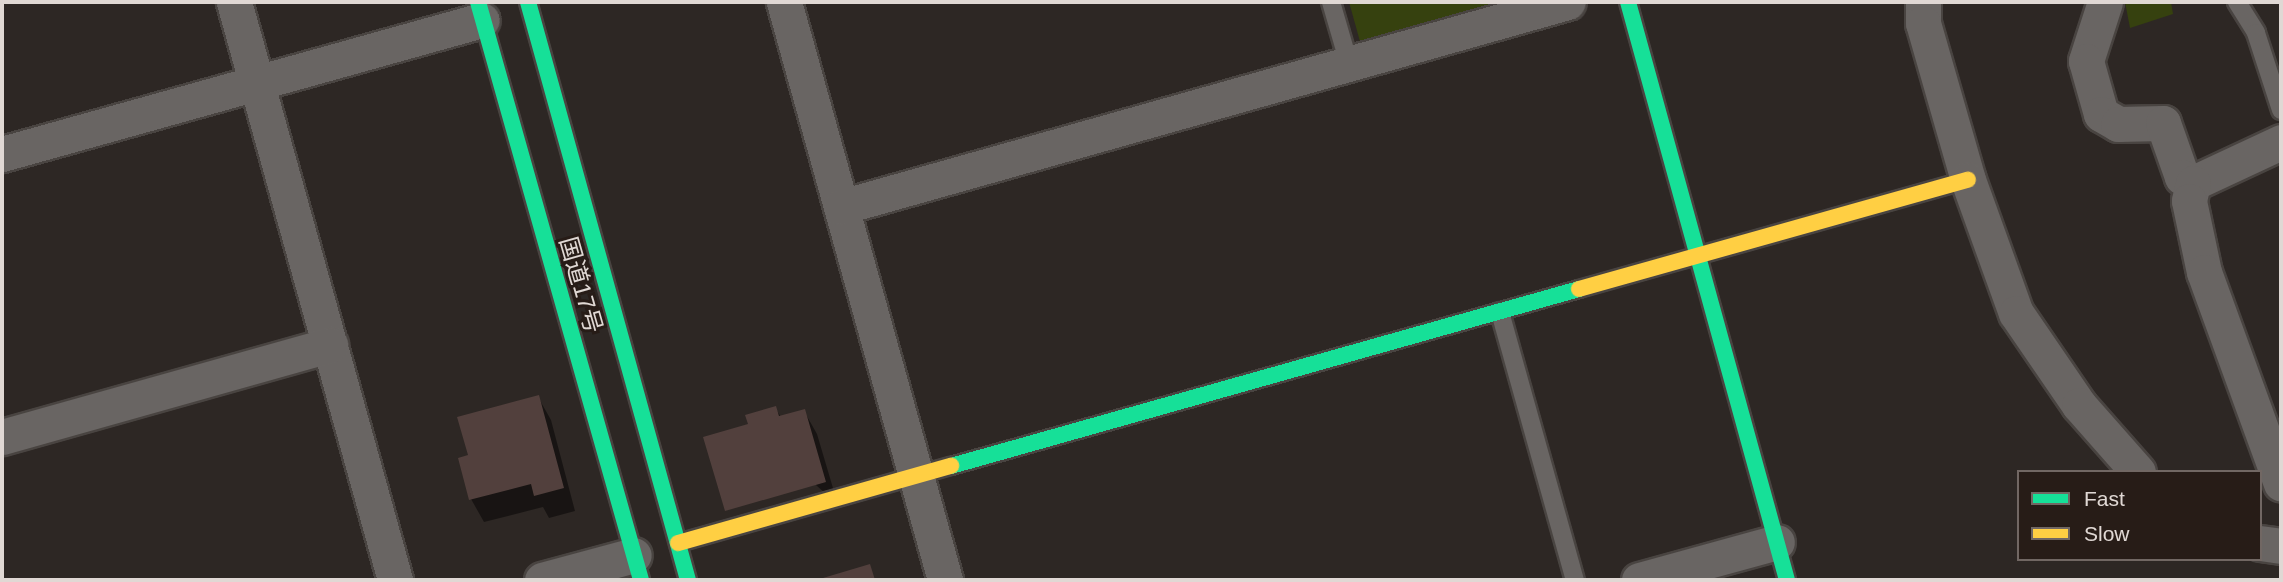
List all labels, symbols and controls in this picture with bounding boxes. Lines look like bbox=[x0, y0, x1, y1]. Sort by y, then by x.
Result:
street label: 国道17号 bbox=[554, 234, 608, 336]
legend bbox=[2017, 470, 2262, 561]
text: Fast bbox=[2084, 487, 2125, 510]
text: Slow bbox=[2084, 522, 2130, 545]

